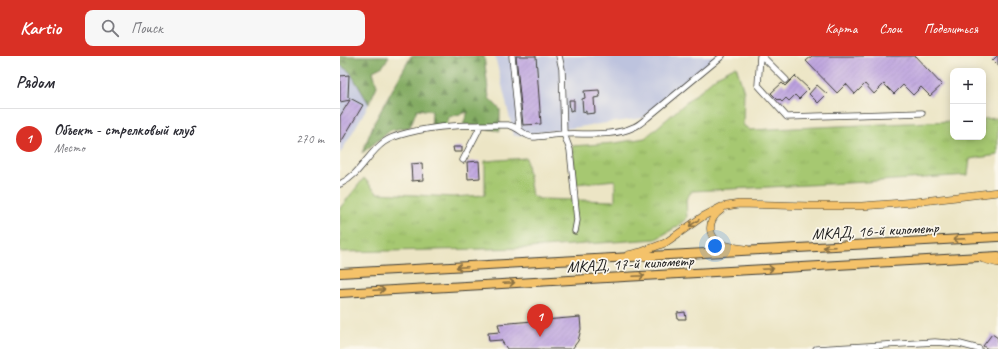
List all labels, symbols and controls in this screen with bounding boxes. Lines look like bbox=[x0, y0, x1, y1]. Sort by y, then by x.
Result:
search box bbox=[85, 10, 365, 46]
text: Kartio bbox=[20, 16, 61, 40]
icon: search bbox=[99, 17, 121, 39]
text: Поиск bbox=[131, 19, 163, 38]
text: Карта bbox=[825, 20, 857, 37]
text: Слои bbox=[879, 20, 902, 37]
text: Поделиться bbox=[924, 20, 978, 37]
map controls bbox=[950, 68, 986, 140]
button: + bbox=[950, 68, 986, 104]
text: Рядом bbox=[16, 72, 54, 93]
button: − bbox=[950, 104, 986, 140]
text: Объект - стрелковый клуб bbox=[54, 121, 193, 140]
text: 1 bbox=[26, 131, 32, 147]
text: 270 m bbox=[296, 131, 324, 147]
text: Место bbox=[54, 140, 85, 156]
street label: МКАД, 16-й километр bbox=[811, 218, 940, 244]
one-way arrow bbox=[689, 219, 700, 227]
your location bbox=[705, 236, 725, 256]
one-way arrow bbox=[953, 236, 966, 243]
one-way arrow bbox=[823, 243, 836, 250]
street label: МКАД, 17-й километр bbox=[566, 251, 695, 277]
one-way arrow bbox=[456, 263, 469, 270]
one-way arrow bbox=[761, 266, 774, 273]
one-way arrow bbox=[632, 273, 645, 280]
one-way arrow bbox=[502, 280, 515, 287]
one-way arrow bbox=[372, 287, 385, 294]
pin: 1 bbox=[527, 304, 553, 337]

